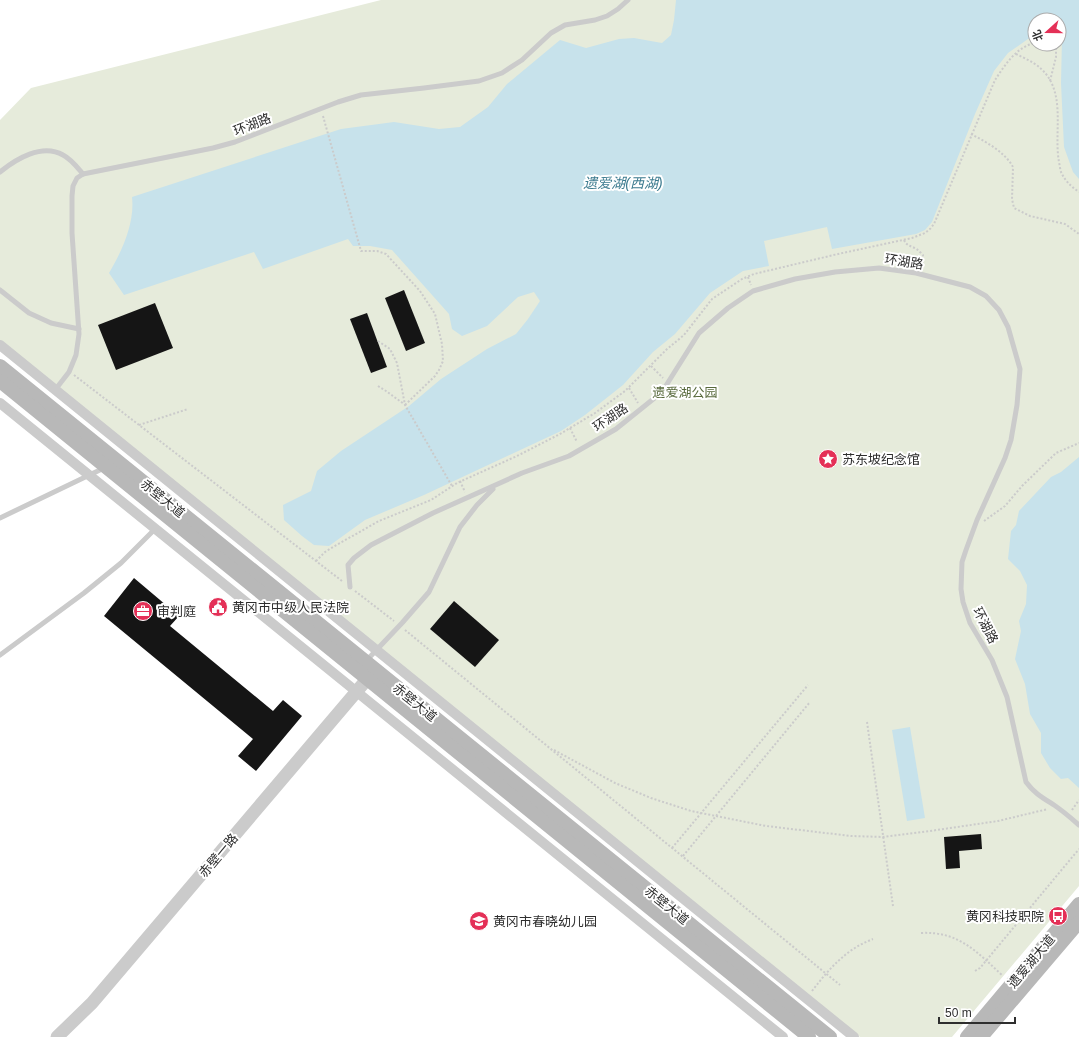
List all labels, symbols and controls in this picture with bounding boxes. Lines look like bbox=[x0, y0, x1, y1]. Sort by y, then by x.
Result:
north arrow bbox=[1027, 12, 1067, 52]
text: 北 bbox=[1030, 28, 1045, 43]
street label: 环湖路 bbox=[231, 110, 273, 138]
water label: 遗爱湖(西湖) bbox=[583, 175, 663, 191]
street label: 环湖路 bbox=[883, 251, 924, 272]
park label: 遗爱湖公园 bbox=[652, 385, 718, 400]
street label: 环湖路 bbox=[590, 400, 631, 435]
place icon: 苏东坡纪念馆 bbox=[817, 448, 839, 470]
place label: 苏东坡纪念馆 bbox=[842, 452, 920, 467]
street label: 赤壁大道 bbox=[138, 476, 188, 521]
public building icon: 黄冈市中级人民法院 bbox=[207, 596, 229, 618]
office icon: 审判庭 bbox=[132, 600, 154, 622]
place label: 黄冈市中级人民法院 bbox=[232, 600, 349, 615]
place label: 审判庭 bbox=[157, 604, 196, 619]
street label: 环湖路 bbox=[970, 604, 1001, 646]
street label: 赤壁大道 bbox=[390, 680, 440, 725]
street label: 赤壁一路 bbox=[196, 831, 241, 880]
street label: 赤壁大道 bbox=[642, 883, 692, 928]
bus stop icon: 黄冈科技职院 bbox=[1047, 905, 1069, 927]
place label: 黄冈科技职院 bbox=[966, 909, 1044, 924]
school or university icon: 黄冈市春晓幼儿园 bbox=[468, 910, 490, 932]
place label: 黄冈市春晓幼儿园 bbox=[493, 914, 597, 929]
street label: 遗爱湖大道 bbox=[1005, 932, 1058, 991]
scale bar bbox=[939, 999, 1015, 1025]
text: 50 m bbox=[945, 1006, 972, 1020]

